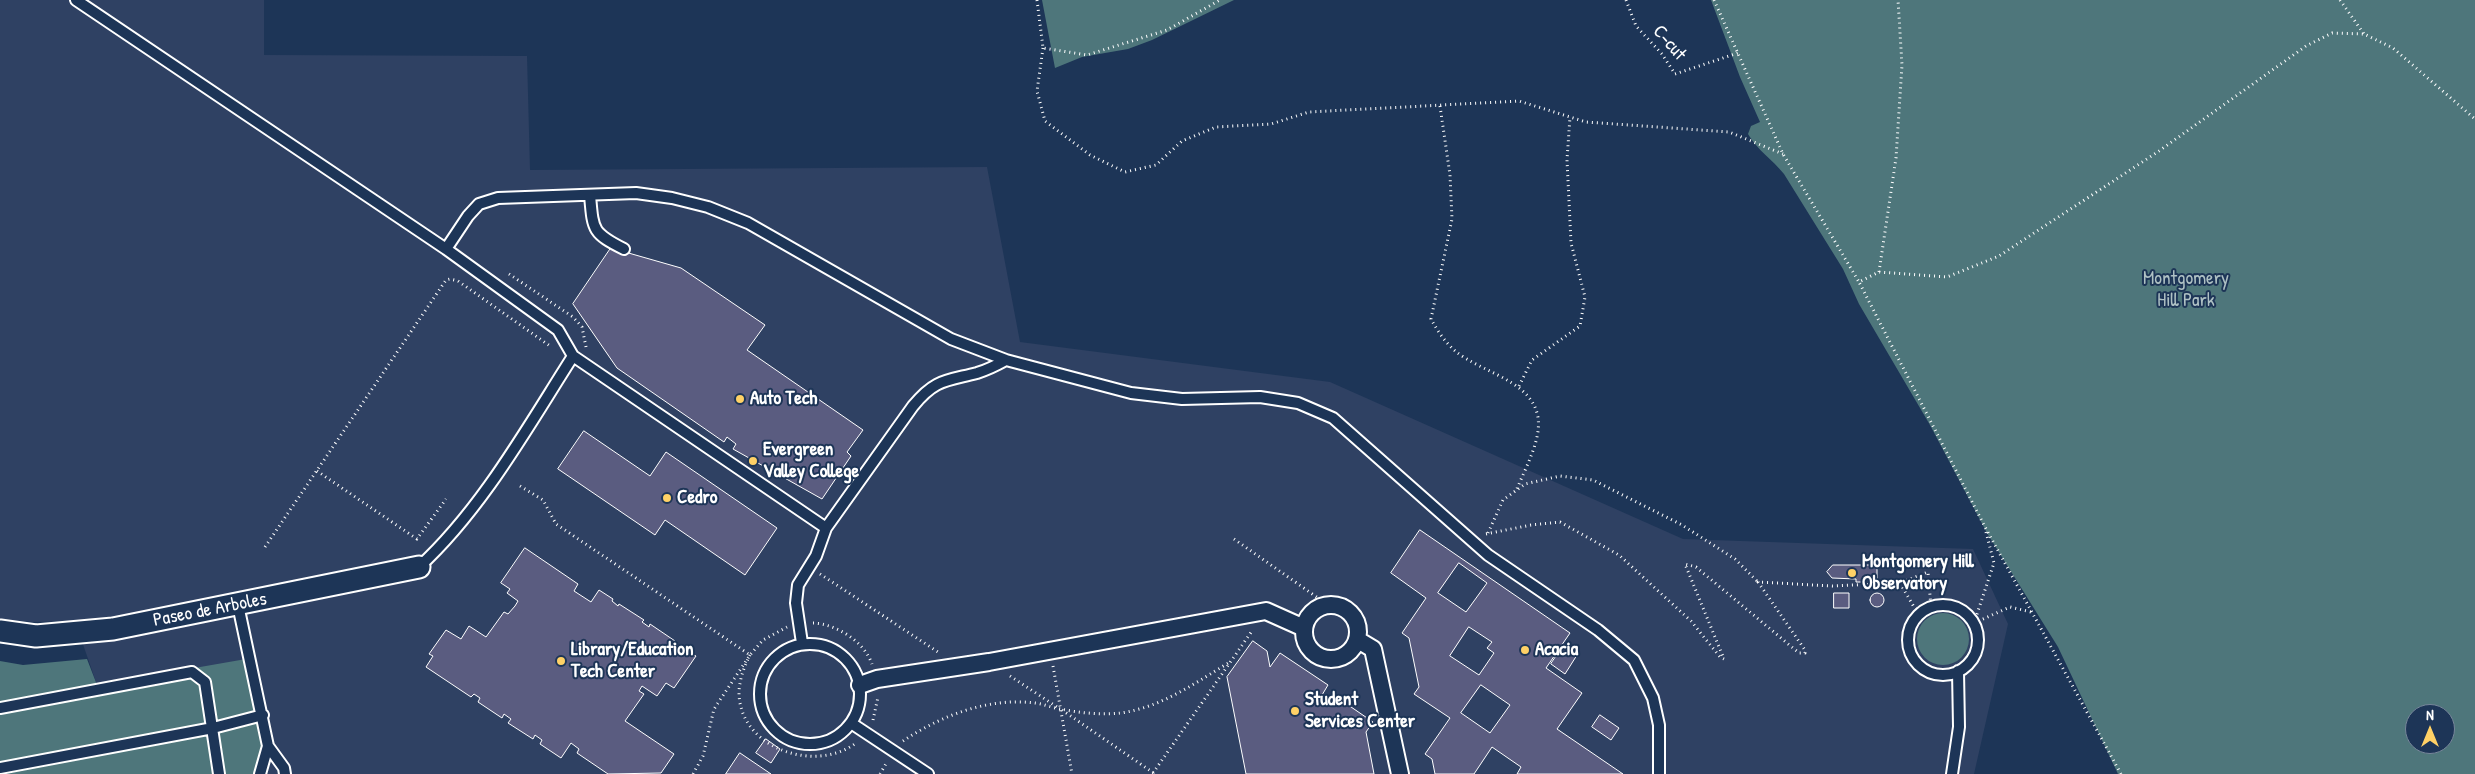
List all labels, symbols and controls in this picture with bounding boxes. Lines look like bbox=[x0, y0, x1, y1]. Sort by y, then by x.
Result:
street label: C-cut bbox=[1647, 21, 1691, 65]
park label: Montgomery Hill Park bbox=[2143, 268, 2229, 312]
place label: Auto Tech bbox=[750, 388, 817, 410]
marker: Auto Tech bbox=[734, 393, 746, 405]
place label: Evergreen Valley College bbox=[763, 439, 859, 483]
marker: Evergreen Valley College bbox=[747, 455, 759, 467]
place label: Cedro bbox=[677, 487, 717, 509]
marker: Cedro bbox=[661, 492, 673, 504]
place label: Montgomery Hill Observatory bbox=[1862, 551, 1974, 595]
marker: Montgomery Hill Observatory bbox=[1846, 567, 1858, 579]
street label: Paseo de Arboles bbox=[151, 588, 269, 632]
place label: Library/Education Tech Center bbox=[571, 639, 694, 683]
place label: Acacia bbox=[1535, 639, 1578, 661]
marker: Acacia bbox=[1519, 644, 1531, 656]
marker: Library/Education Tech Center bbox=[555, 655, 567, 667]
place label: Student Services Center bbox=[1305, 689, 1415, 733]
north arrow bbox=[2405, 704, 2455, 754]
marker: Student Services Center bbox=[1289, 705, 1301, 717]
text: N bbox=[2426, 705, 2434, 724]

